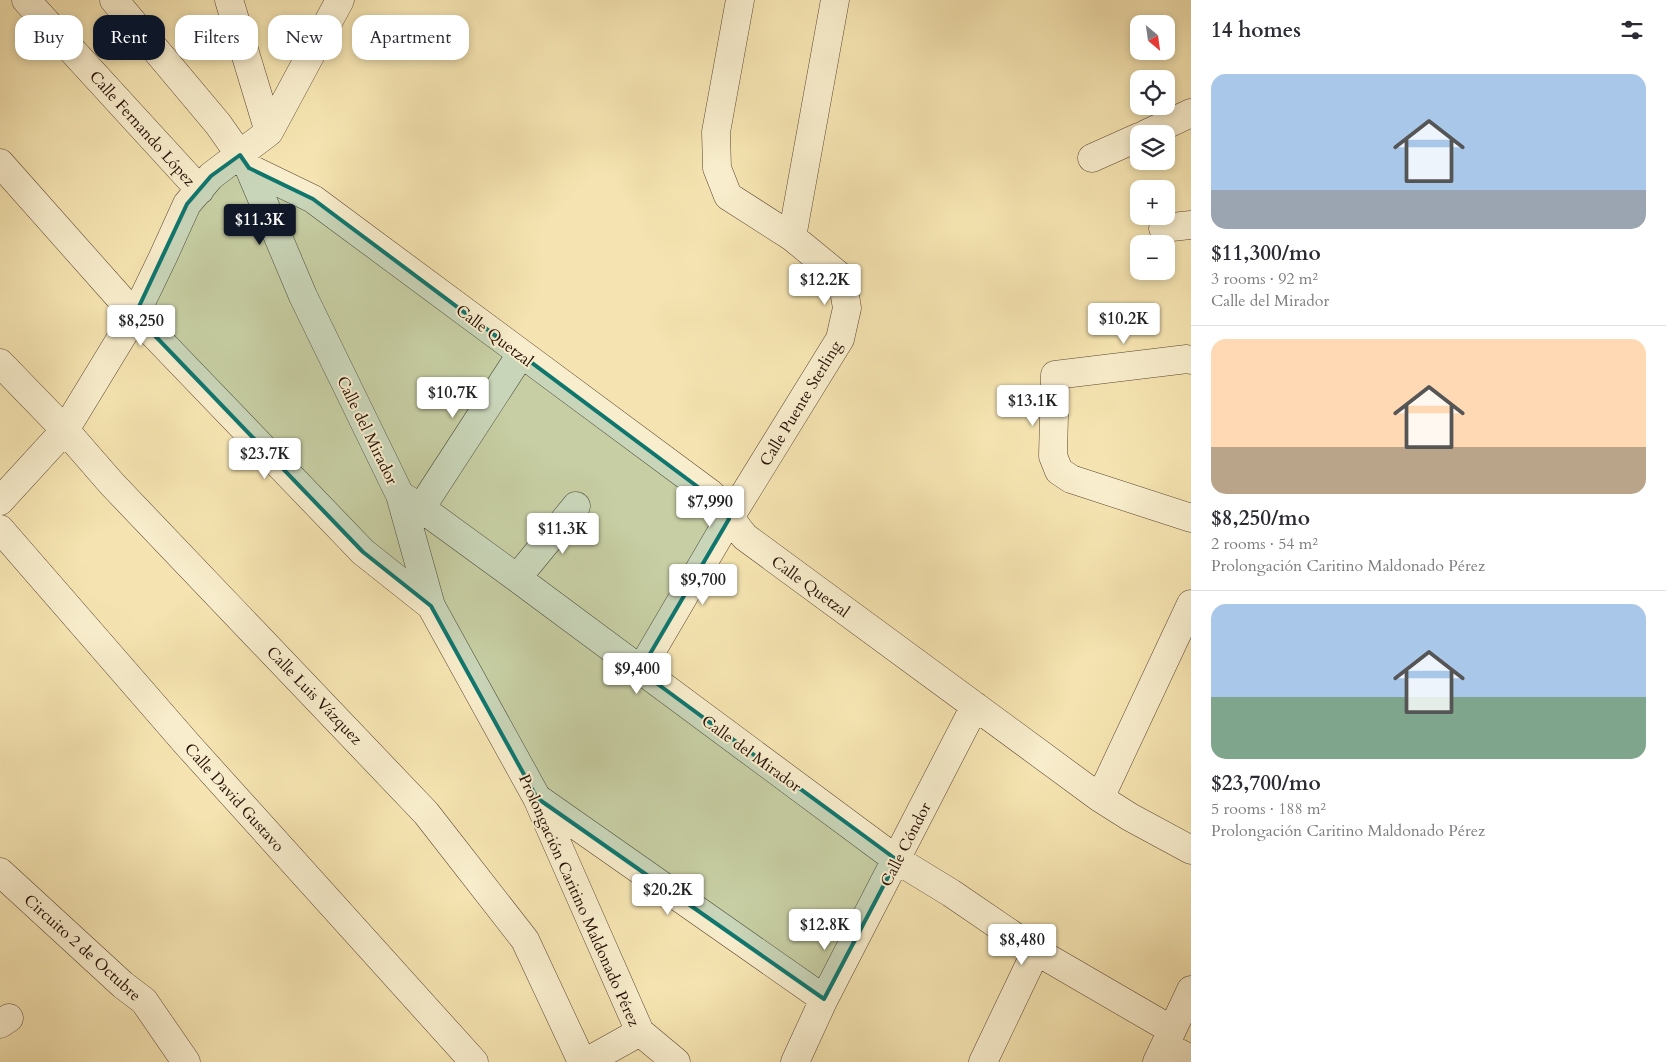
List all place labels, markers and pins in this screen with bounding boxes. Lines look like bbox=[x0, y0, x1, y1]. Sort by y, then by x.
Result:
pin: $11.3K bbox=[219, 204, 301, 246]
pin: $12.2K bbox=[784, 264, 866, 306]
pin: $10.2K bbox=[1083, 302, 1165, 345]
pin: $8,250 bbox=[100, 304, 182, 347]
pin: $10.7K bbox=[412, 376, 494, 419]
pin: $13.1K bbox=[992, 384, 1074, 427]
pin: $23.7K bbox=[224, 438, 306, 480]
pin: $7,990 bbox=[669, 486, 751, 528]
pin: $11.3K bbox=[522, 512, 604, 555]
pin: $9,700 bbox=[662, 564, 744, 606]
pin: $9,400 bbox=[596, 652, 678, 695]
pin: $20.2K bbox=[627, 874, 709, 916]
pin: $12.8K bbox=[784, 908, 866, 951]
pin: $8,480 bbox=[981, 924, 1063, 966]

